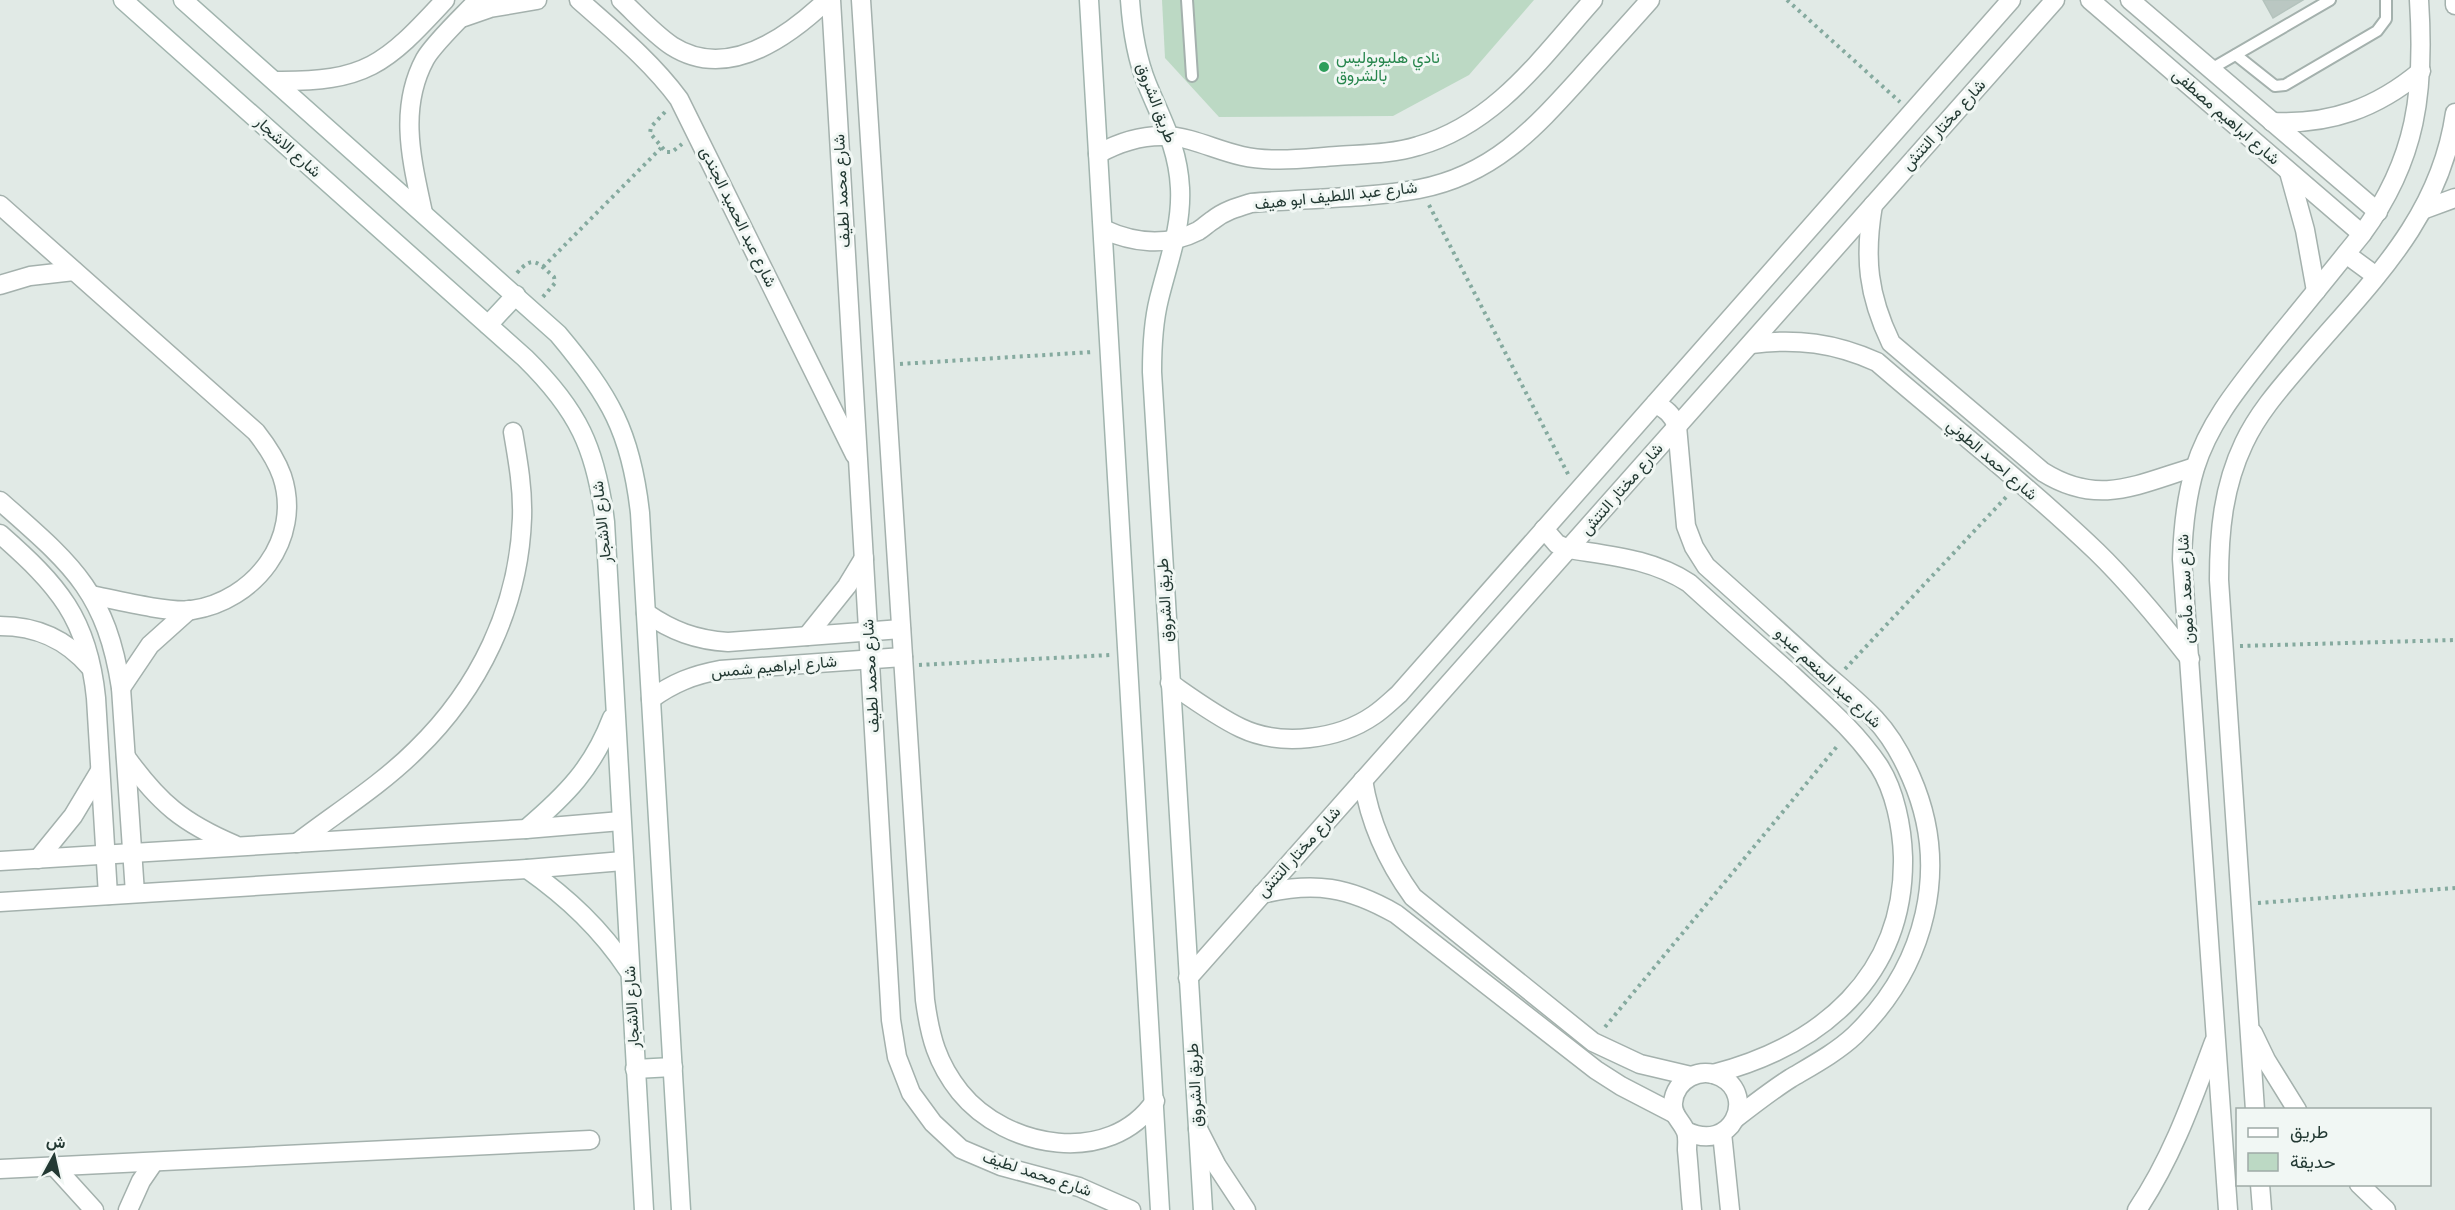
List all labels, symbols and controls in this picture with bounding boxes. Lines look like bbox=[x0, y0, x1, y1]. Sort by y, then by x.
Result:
place label: نادي هليوبوليس بالشروق bbox=[1336, 47, 1440, 87]
street label: طريق الشروق bbox=[1131, 60, 1181, 146]
marker: نادي هليوبوليس بالشروق bbox=[1317, 60, 1331, 74]
street label: شارع ابراهيم مصطفى bbox=[2167, 64, 2285, 170]
street label: شارع مختار التتش bbox=[1897, 75, 1991, 175]
street label: شارع الاشجار bbox=[249, 111, 326, 183]
street label: شارع محمد لطيف bbox=[828, 134, 856, 248]
street label: شارع عبد الحميد الجندى bbox=[694, 143, 782, 291]
street label: شارع عبد اللطيف ابو هيف bbox=[1254, 177, 1418, 215]
street label: شارع احمد الطوني bbox=[1941, 414, 2042, 507]
street label: شارع مختار التتش bbox=[1576, 438, 1668, 540]
street label: شارع الاشجار bbox=[587, 480, 617, 565]
street label: شارع سعد مأمون bbox=[2172, 534, 2200, 644]
street label: طريق الشروق bbox=[1152, 557, 1178, 643]
street label: شارع محمد لطيف bbox=[857, 619, 885, 733]
street label: شارع عبد المنعم عبدو bbox=[1770, 623, 1886, 733]
street label: شارع ابراهيم شمس bbox=[710, 651, 838, 683]
street label: شارع مختار التتش bbox=[1252, 802, 1346, 902]
street label: شارع الاشجار bbox=[619, 965, 645, 1050]
street label: طريق الشروق bbox=[1182, 1042, 1208, 1128]
legend bbox=[2236, 1108, 2431, 1186]
text: طريق bbox=[2290, 1120, 2328, 1144]
north arrow bbox=[24, 1126, 84, 1186]
text: ش bbox=[45, 1130, 67, 1154]
street label: شارع محمد لطيف bbox=[980, 1146, 1094, 1202]
text: حديقة bbox=[2290, 1150, 2336, 1174]

